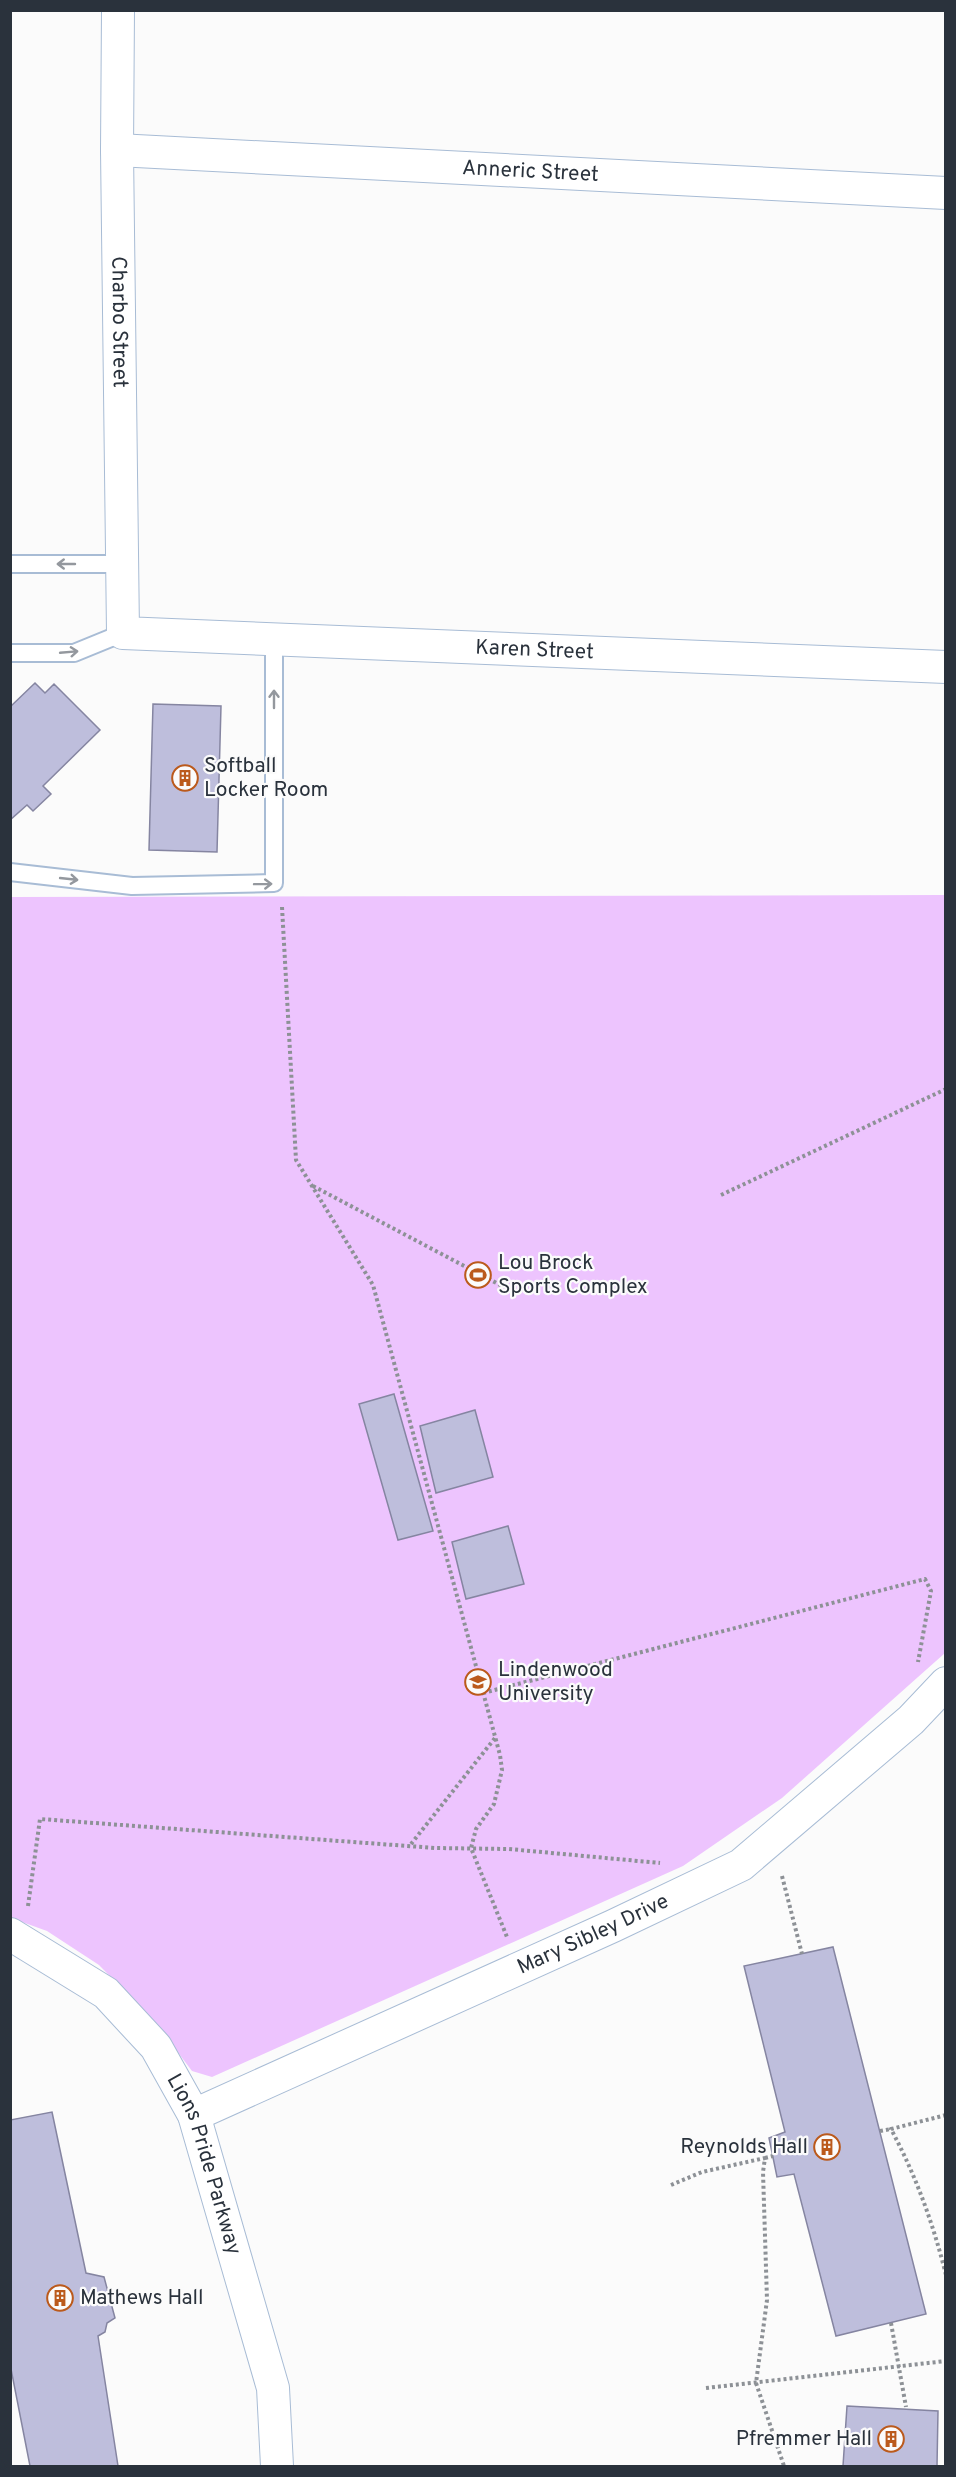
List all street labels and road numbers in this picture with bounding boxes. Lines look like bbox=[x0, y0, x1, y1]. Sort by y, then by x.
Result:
street label: Anneric Street bbox=[461, 154, 599, 188]
street label: Charbo Street bbox=[105, 256, 133, 388]
street label: Karen Street bbox=[475, 634, 594, 666]
street label: Mary Sibley Drive bbox=[513, 1888, 673, 1981]
street label: Lions Pride Parkway bbox=[160, 2069, 247, 2258]

